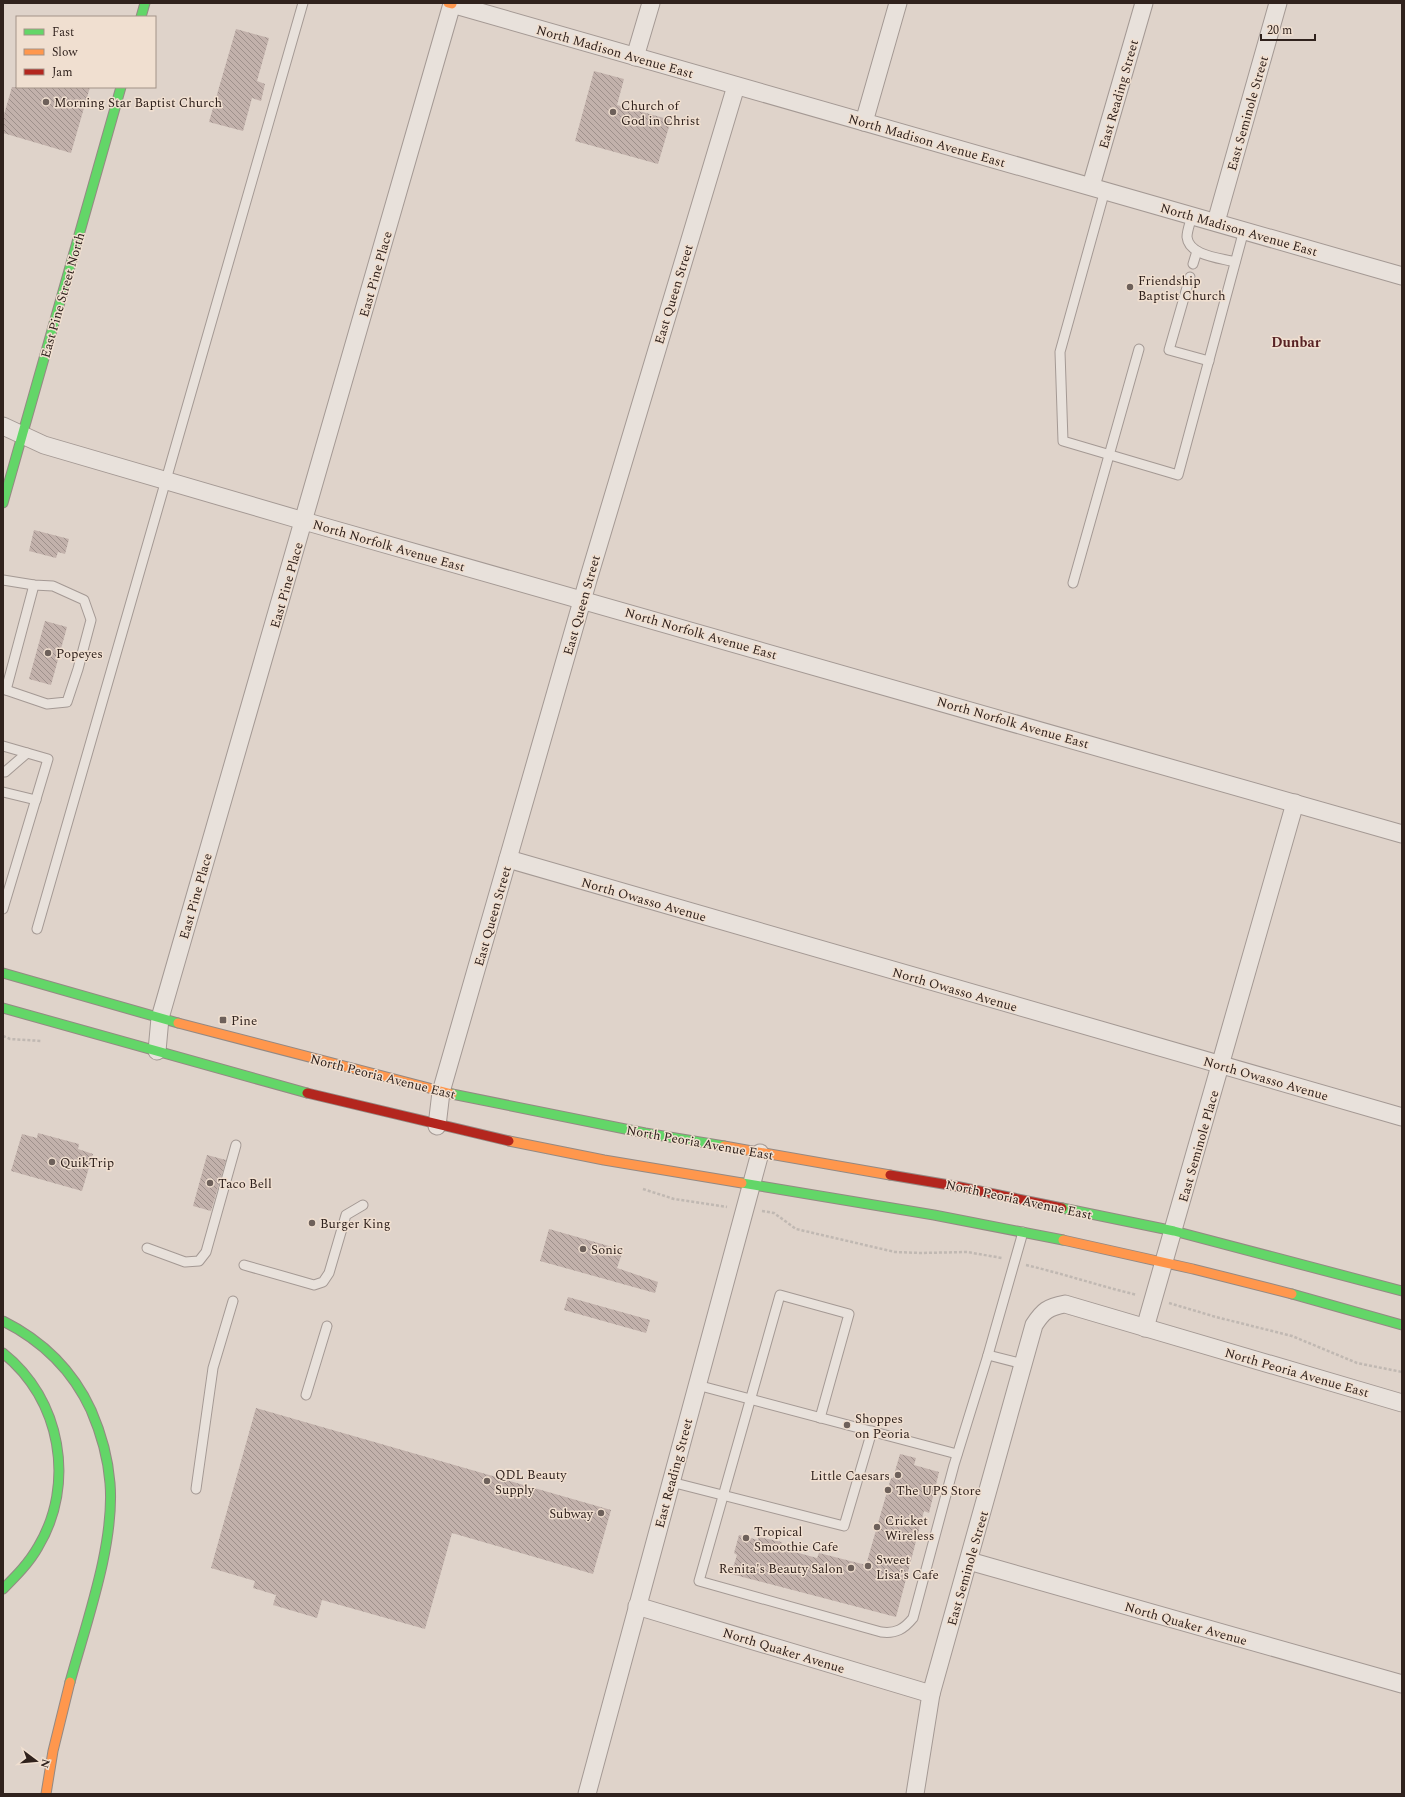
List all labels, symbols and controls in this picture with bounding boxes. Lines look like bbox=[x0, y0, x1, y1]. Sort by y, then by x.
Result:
legend bbox=[16, 16, 156, 88]
scale bar bbox=[1261, 16, 1315, 42]
street label: North Madison Avenue East bbox=[534, 20, 696, 84]
text: 20 m bbox=[1267, 21, 1292, 40]
text: Fast bbox=[52, 23, 74, 42]
street label: East Reading Street bbox=[1094, 37, 1144, 151]
text: Slow bbox=[52, 43, 78, 62]
street label: East Seminole Street bbox=[1222, 53, 1274, 173]
text: Jam bbox=[52, 63, 73, 82]
place label: Morning Star Baptist Church bbox=[54, 93, 222, 113]
place label: Church of God in Christ bbox=[621, 96, 700, 131]
marker: Morning Star Baptist Church bbox=[41, 97, 51, 107]
marker: Church of God in Christ bbox=[608, 107, 618, 117]
street label: North Madison Avenue East bbox=[846, 109, 1008, 173]
street label: North Madison Avenue East bbox=[1158, 198, 1320, 262]
street label: East Pine Place bbox=[354, 229, 398, 320]
street label: East Pine Street North bbox=[35, 230, 91, 360]
street label: East Queen Street bbox=[649, 242, 699, 347]
place label: Friendship Baptist Church bbox=[1138, 271, 1226, 306]
marker: Friendship Baptist Church bbox=[1125, 282, 1135, 292]
district label: Dunbar bbox=[1271, 332, 1321, 353]
street label: North Norfolk Avenue East bbox=[310, 515, 468, 577]
street label: East Pine Place bbox=[265, 540, 309, 631]
street label: East Queen Street bbox=[558, 552, 606, 658]
street label: North Norfolk Avenue East bbox=[622, 603, 780, 665]
place label: Popeyes bbox=[56, 644, 103, 664]
marker: Popeyes bbox=[43, 648, 53, 658]
street label: North Norfolk Avenue East bbox=[934, 692, 1092, 754]
street label: East Pine Place bbox=[174, 851, 218, 942]
street label: East Queen Street bbox=[469, 863, 517, 969]
street label: North Owasso Avenue bbox=[579, 873, 709, 927]
street label: North Owasso Avenue bbox=[890, 963, 1020, 1017]
place label: Pine bbox=[231, 1011, 257, 1031]
marker: Pine bbox=[218, 1015, 228, 1025]
street label: North Peoria Avenue East bbox=[308, 1049, 458, 1105]
street label: North Owasso Avenue bbox=[1201, 1052, 1331, 1106]
street label: East Seminole Place bbox=[1173, 1088, 1225, 1205]
street label: North Peoria Avenue East bbox=[625, 1120, 775, 1166]
place label: QuikTrip bbox=[60, 1153, 114, 1173]
marker: QuikTrip bbox=[47, 1157, 57, 1167]
place label: Taco Bell bbox=[218, 1174, 272, 1194]
street label: North Peoria Avenue East bbox=[944, 1175, 1094, 1225]
marker: Taco Bell bbox=[205, 1178, 215, 1188]
place label: Burger King bbox=[320, 1214, 391, 1234]
marker: Burger King bbox=[307, 1218, 317, 1228]
place label: Sonic bbox=[591, 1240, 623, 1260]
marker: Sonic bbox=[578, 1244, 588, 1254]
street label: North Peoria Avenue East bbox=[1222, 1343, 1372, 1403]
place label: Shoppes on Peoria bbox=[855, 1409, 910, 1444]
street label: East Reading Street bbox=[650, 1416, 698, 1530]
marker: Shoppes on Peoria bbox=[842, 1420, 852, 1430]
place label: QDL Beauty Supply bbox=[495, 1465, 567, 1500]
place label: Little Caesars bbox=[810, 1466, 890, 1486]
marker: Little Caesars bbox=[893, 1470, 903, 1480]
marker: QDL Beauty Supply bbox=[482, 1476, 492, 1486]
place label: The UPS Store bbox=[896, 1481, 981, 1501]
marker: The UPS Store bbox=[883, 1485, 893, 1495]
place label: Subway bbox=[549, 1504, 594, 1524]
marker: Subway bbox=[596, 1508, 606, 1518]
street label: East Seminole Street bbox=[942, 1508, 994, 1628]
place label: Cricket Wireless bbox=[885, 1511, 934, 1546]
place label: Tropical Smoothie Cafe bbox=[754, 1522, 838, 1557]
marker: Cricket Wireless bbox=[872, 1522, 882, 1532]
marker: Tropical Smoothie Cafe bbox=[741, 1533, 751, 1543]
place label: Sweet Lisa's Cafe bbox=[876, 1550, 939, 1585]
place label: Renita's Beauty Salon bbox=[719, 1559, 843, 1579]
marker: Sweet Lisa's Cafe bbox=[863, 1561, 873, 1571]
marker: Renita's Beauty Salon bbox=[846, 1563, 856, 1573]
street label: North Quaker Avenue bbox=[1122, 1597, 1249, 1651]
street label: North Quaker Avenue bbox=[720, 1623, 847, 1679]
north arrow bbox=[16, 1741, 56, 1781]
text: N bbox=[36, 1757, 55, 1770]

